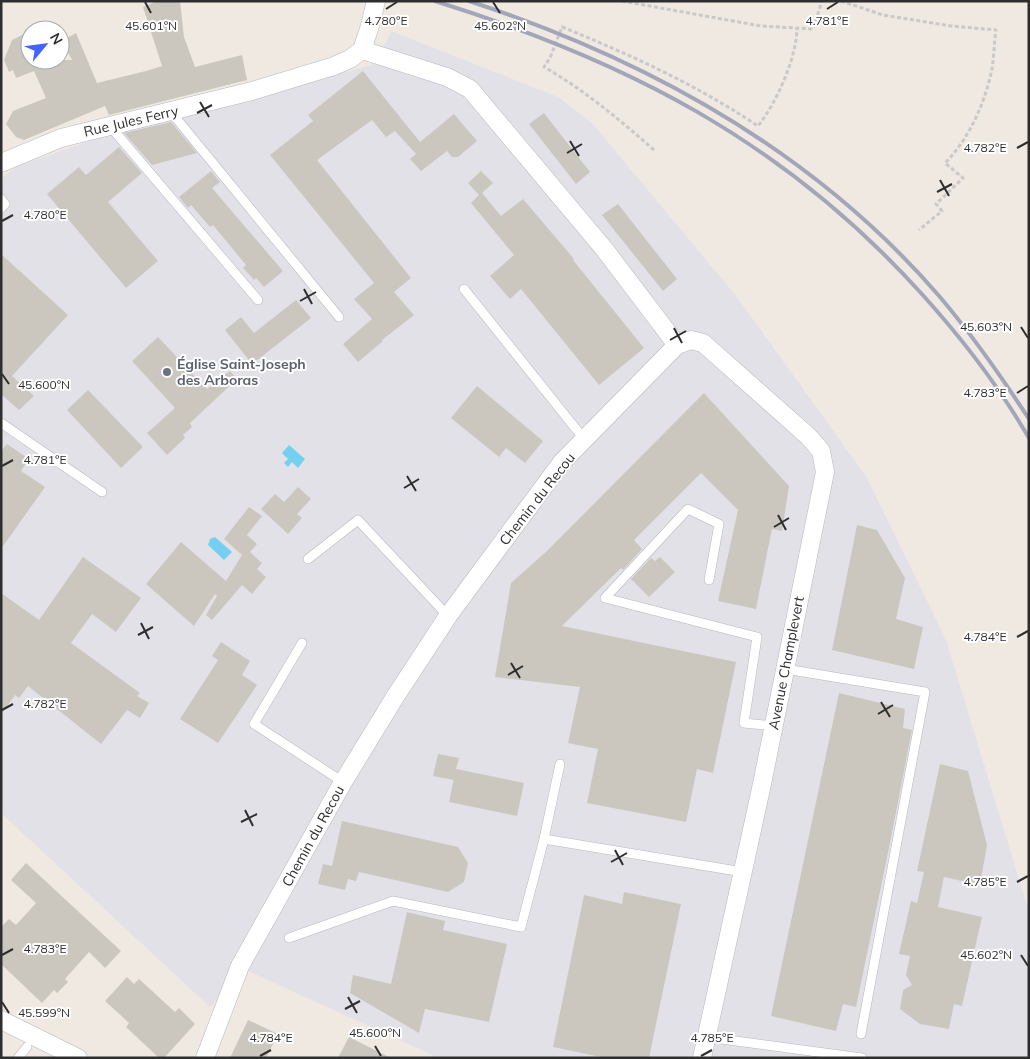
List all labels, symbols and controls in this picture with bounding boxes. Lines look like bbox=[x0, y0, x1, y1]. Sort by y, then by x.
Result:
text: 4.780°E bbox=[364, 13, 408, 28]
text: 4.781°E bbox=[805, 13, 849, 28]
text: 45.601°N bbox=[125, 18, 177, 33]
text: 45.602°N bbox=[474, 18, 526, 33]
north arrow bbox=[20, 20, 70, 70]
text: N bbox=[46, 30, 67, 48]
street label: Rue Jules Ferry bbox=[82, 101, 181, 141]
text: 4.782°E bbox=[963, 140, 1007, 155]
text: 4.780°E bbox=[23, 207, 67, 222]
text: 45.603°N bbox=[960, 319, 1012, 334]
place label: Église Saint-Joseph des Arboras bbox=[177, 355, 306, 389]
marker: Église Saint-Joseph des Arboras bbox=[161, 366, 173, 378]
text: 45.600°N bbox=[18, 377, 70, 392]
text: 4.783°E bbox=[963, 385, 1007, 400]
street label: Chemin du Recou bbox=[495, 449, 579, 549]
text: 4.781°E bbox=[23, 452, 67, 467]
street label: Avenue Champlevert bbox=[764, 595, 808, 731]
text: 4.784°E bbox=[963, 629, 1007, 644]
text: 4.782°E bbox=[23, 696, 67, 711]
street label: Chemin du Recou bbox=[278, 782, 348, 890]
text: 4.785°E bbox=[963, 874, 1007, 889]
text: 4.783°E bbox=[23, 941, 67, 956]
text: 45.602°N bbox=[960, 947, 1012, 962]
text: 45.599°N bbox=[18, 1005, 70, 1020]
text: 45.600°N bbox=[349, 1025, 401, 1040]
text: 4.784°E bbox=[249, 1030, 293, 1045]
text: 4.785°E bbox=[690, 1030, 734, 1045]

